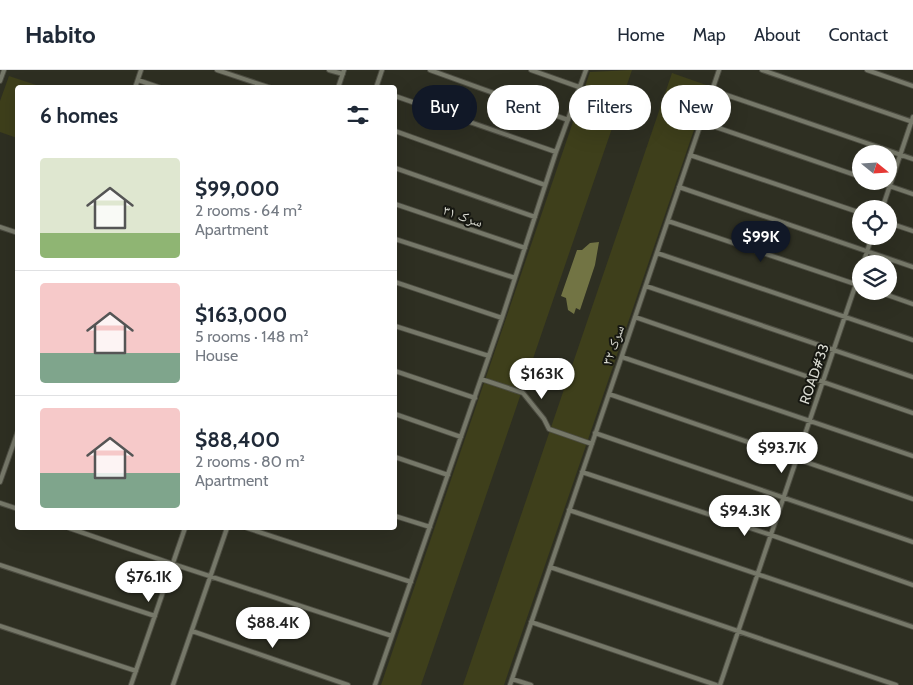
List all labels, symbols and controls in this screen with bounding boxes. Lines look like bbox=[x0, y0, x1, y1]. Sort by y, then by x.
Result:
text: Habito bbox=[25, 20, 96, 49]
text: Home bbox=[617, 24, 665, 46]
text: Map bbox=[693, 24, 726, 46]
text: About bbox=[754, 24, 800, 46]
text: Contact bbox=[828, 24, 888, 46]
chip: Buy bbox=[412, 85, 477, 130]
chip: Rent bbox=[487, 85, 559, 130]
chip: Filters bbox=[569, 85, 651, 130]
chip: New bbox=[661, 85, 731, 130]
icon: filters bbox=[344, 101, 372, 129]
text: 6 homes bbox=[40, 103, 118, 128]
north arrow bbox=[852, 145, 898, 190]
map controls bbox=[852, 145, 897, 300]
text: $99,000 bbox=[195, 176, 280, 201]
icon: home bbox=[80, 178, 140, 238]
button: locate bbox=[852, 200, 897, 245]
text: 2 rooms · 64 m² bbox=[195, 201, 302, 220]
street label: سرک ۳۱ bbox=[441, 201, 485, 231]
text: Apartment bbox=[195, 220, 268, 239]
pin: $99K bbox=[731, 220, 791, 263]
text: $99K bbox=[742, 227, 780, 246]
button: layers bbox=[852, 255, 897, 300]
text: $163,000 bbox=[195, 302, 287, 327]
icon: home bbox=[80, 303, 140, 363]
street label: سرک ۳۲ bbox=[598, 323, 628, 367]
text: 5 rooms · 148 m² bbox=[195, 327, 308, 346]
street label: ROAD#33 bbox=[795, 341, 833, 407]
text: House bbox=[195, 346, 238, 365]
pin: $163K bbox=[507, 358, 577, 400]
text: $163K bbox=[521, 364, 563, 383]
text: $88,400 bbox=[195, 427, 280, 452]
icon: home bbox=[80, 428, 140, 488]
pin: $93.7K bbox=[741, 432, 823, 474]
text: $93.7K bbox=[758, 438, 806, 457]
text: 2 rooms · 80 m² bbox=[195, 452, 305, 471]
text: Apartment bbox=[195, 471, 268, 490]
pin: $94.3K bbox=[704, 494, 786, 537]
text: $94.3K bbox=[720, 501, 770, 520]
pin: $76.1K bbox=[108, 560, 190, 603]
text: $76.1K bbox=[126, 567, 172, 586]
pin: $88.4K bbox=[232, 606, 314, 649]
text: $88.4K bbox=[247, 613, 299, 632]

